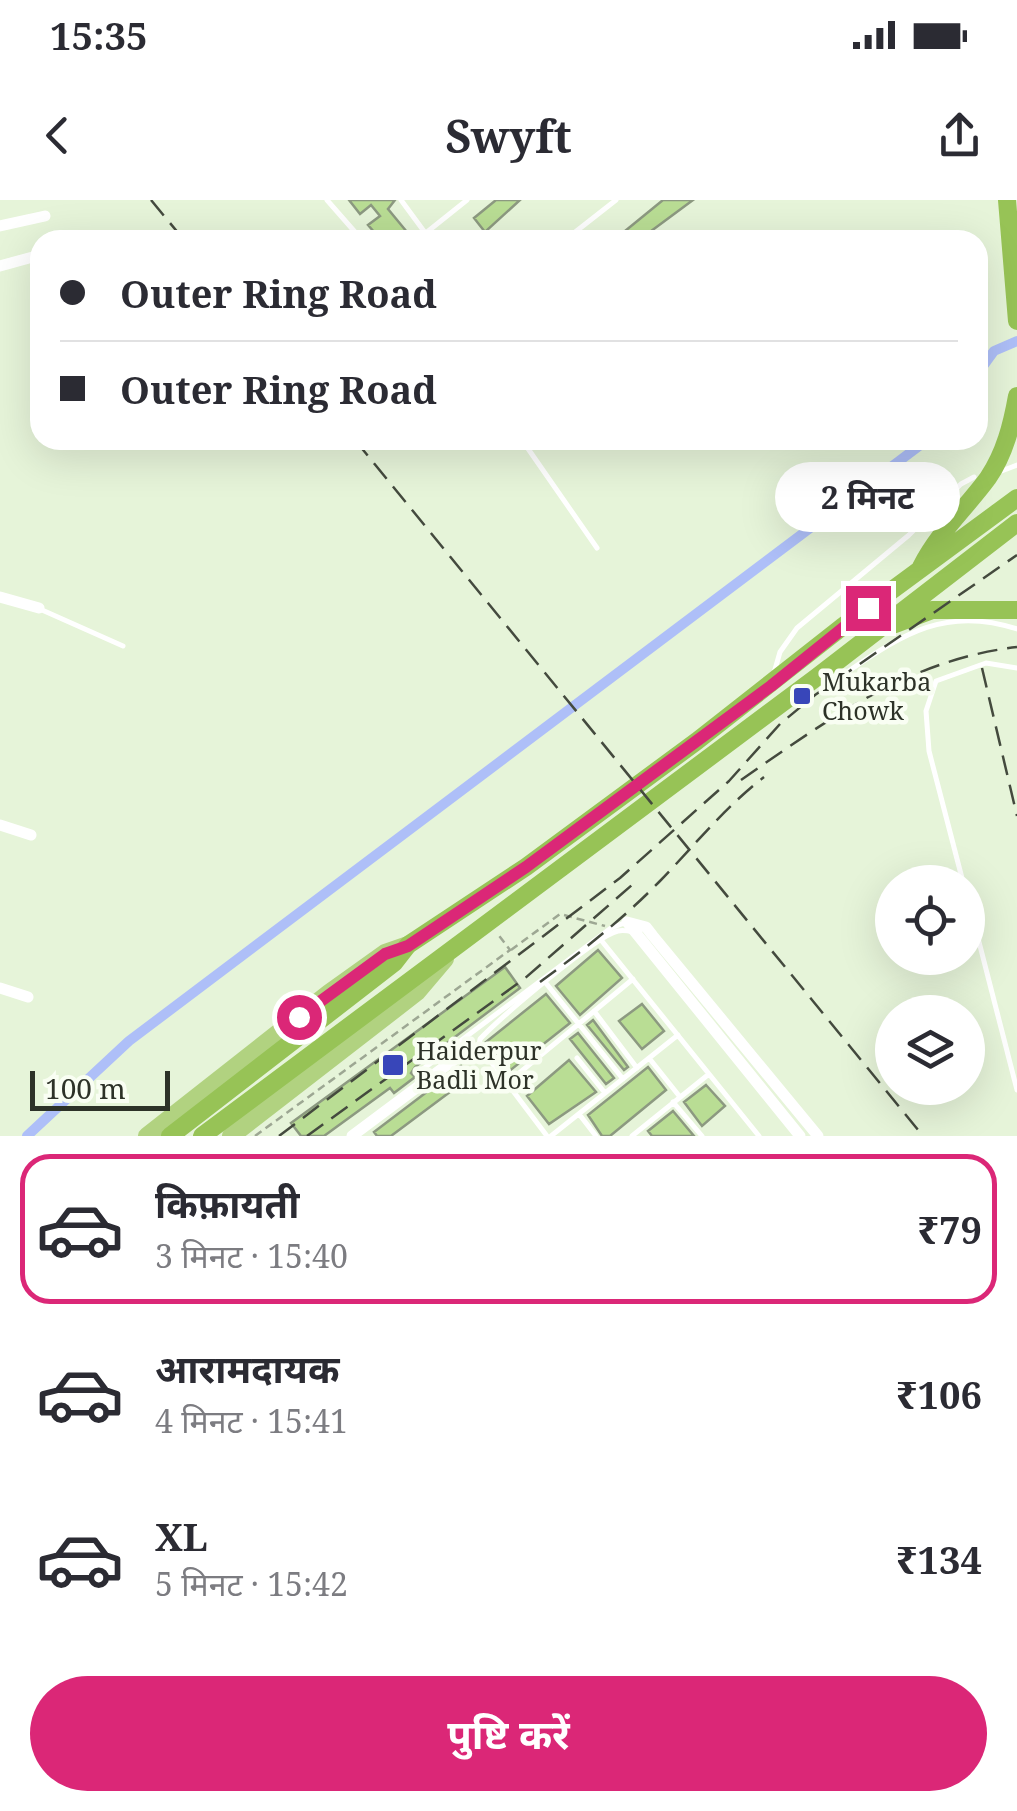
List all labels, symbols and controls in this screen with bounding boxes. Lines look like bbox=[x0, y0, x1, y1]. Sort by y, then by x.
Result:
text: 15:35 bbox=[50, 9, 147, 61]
text: Swyft bbox=[445, 105, 572, 166]
icon: back bbox=[30, 108, 85, 163]
icon: share bbox=[932, 108, 987, 163]
text: Outer Ring Road bbox=[120, 267, 437, 319]
text: Outer Ring Road bbox=[120, 363, 437, 415]
callout: 2 मिनट bbox=[776, 463, 960, 533]
text: 2 मिनट bbox=[821, 475, 914, 518]
route end bbox=[846, 586, 891, 631]
place label: Mukarba Chowk bbox=[822, 664, 931, 727]
marker: Mukarba Chowk bbox=[791, 685, 813, 707]
map controls bbox=[875, 865, 985, 1105]
button: locate bbox=[875, 865, 985, 975]
route start bbox=[277, 995, 322, 1040]
button: layers bbox=[875, 995, 985, 1105]
place label: Haiderpur Badli Mor bbox=[416, 1033, 542, 1096]
marker: Haiderpur Badli Mor bbox=[380, 1052, 406, 1078]
scale bar bbox=[30, 1066, 170, 1110]
text: 100 m bbox=[45, 1069, 126, 1107]
text: किफ़ायती bbox=[155, 1177, 299, 1229]
icon: car bbox=[35, 1184, 125, 1274]
text: ₹79 bbox=[918, 1203, 982, 1255]
text: 3 मिनट · 15:40 bbox=[155, 1234, 348, 1277]
text: आरामदायक bbox=[155, 1342, 339, 1394]
icon: car bbox=[35, 1349, 125, 1439]
text: ₹106 bbox=[896, 1368, 982, 1420]
text: 4 मिनट · 15:41 bbox=[155, 1399, 348, 1442]
text: XL bbox=[155, 1510, 208, 1562]
icon: car bbox=[35, 1514, 125, 1604]
text: ₹134 bbox=[896, 1533, 982, 1585]
text: 5 मिनट · 15:42 bbox=[155, 1562, 348, 1605]
button: पुष्टि करें bbox=[30, 1676, 987, 1791]

